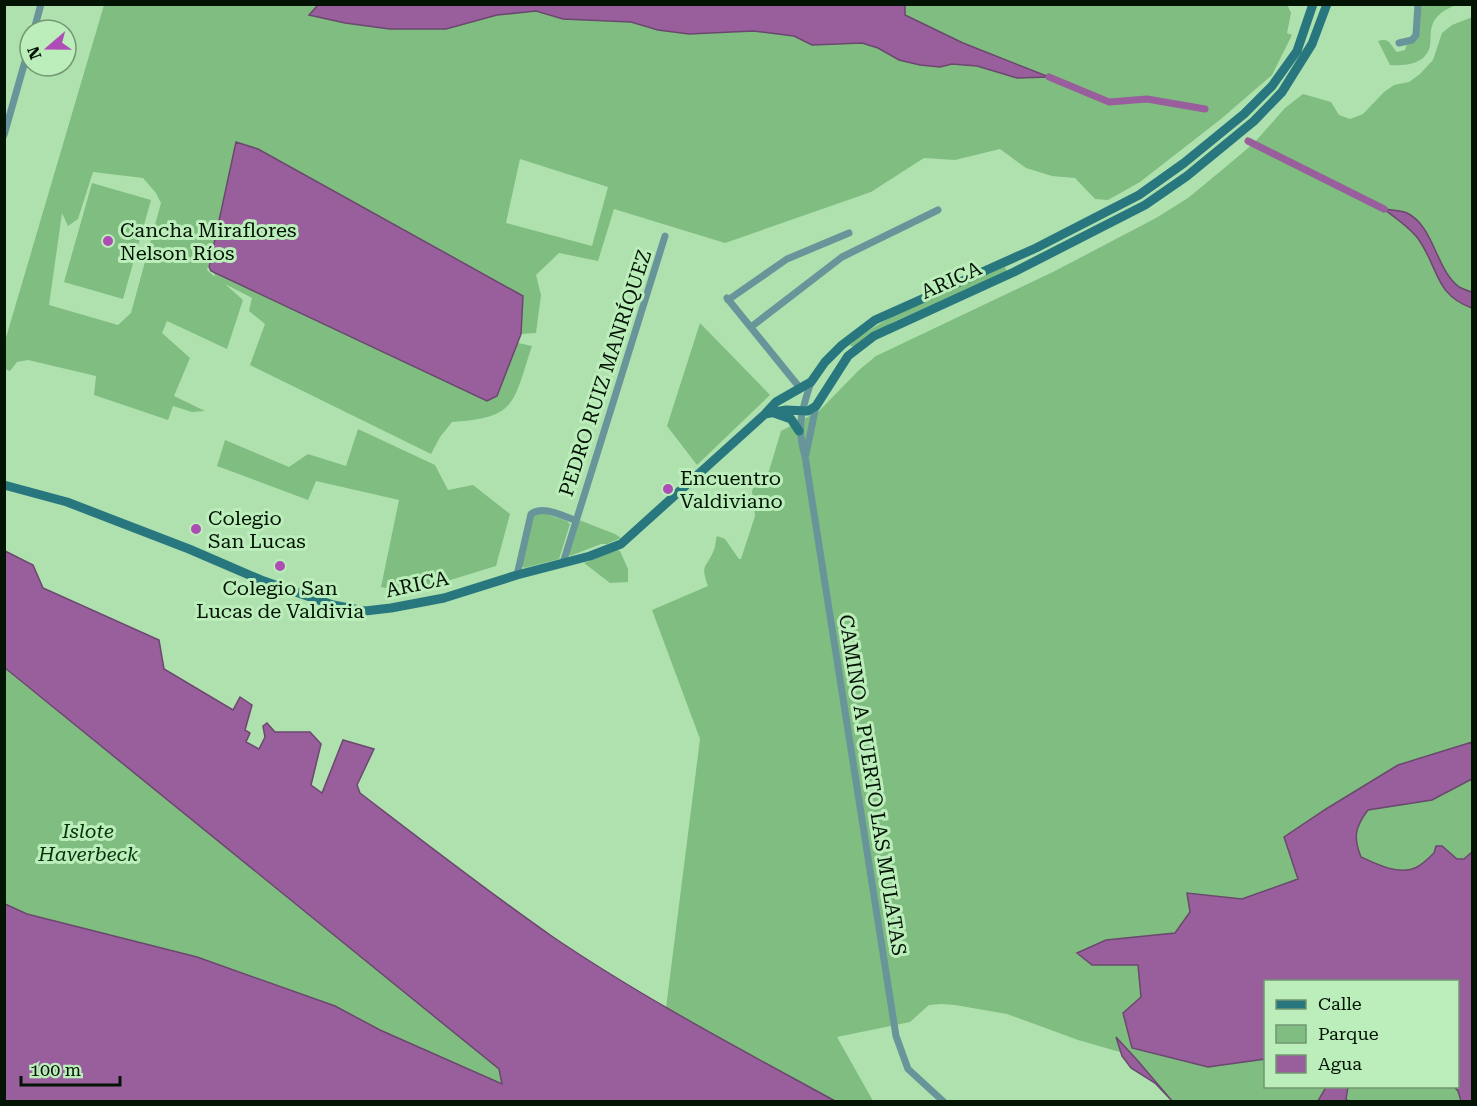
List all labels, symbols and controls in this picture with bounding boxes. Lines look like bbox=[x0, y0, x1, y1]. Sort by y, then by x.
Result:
north arrow bbox=[18, 18, 78, 78]
text: N bbox=[23, 44, 45, 62]
place label: Cancha Miraflores Nelson Ríos bbox=[120, 218, 297, 265]
marker: Cancha Miraflores Nelson Ríos bbox=[101, 234, 115, 248]
street label: PEDRO RUIZ MANRÍQUEZ bbox=[554, 247, 656, 499]
street label: ARICA bbox=[917, 256, 985, 304]
place label: Encuentro Valdiviano bbox=[680, 466, 783, 513]
marker: Encuentro Valdiviano bbox=[661, 482, 675, 496]
place label: Colegio San Lucas bbox=[208, 506, 306, 553]
marker: Colegio San Lucas bbox=[189, 522, 203, 536]
marker: Colegio San Lucas de Valdivia bbox=[273, 559, 287, 573]
street label: ARICA bbox=[383, 566, 451, 602]
place label: Colegio San Lucas de Valdivia bbox=[196, 576, 364, 623]
street label: CAMINO A PUERTO LAS MULATAS bbox=[834, 613, 912, 957]
park label: Islote Haverbeck bbox=[37, 819, 138, 866]
legend bbox=[1264, 980, 1459, 1088]
text: Calle bbox=[1318, 993, 1362, 1014]
text: Parque bbox=[1318, 1023, 1379, 1044]
scale bar bbox=[21, 1049, 120, 1087]
text: Agua bbox=[1318, 1053, 1362, 1074]
text: 100 m bbox=[30, 1059, 81, 1080]

